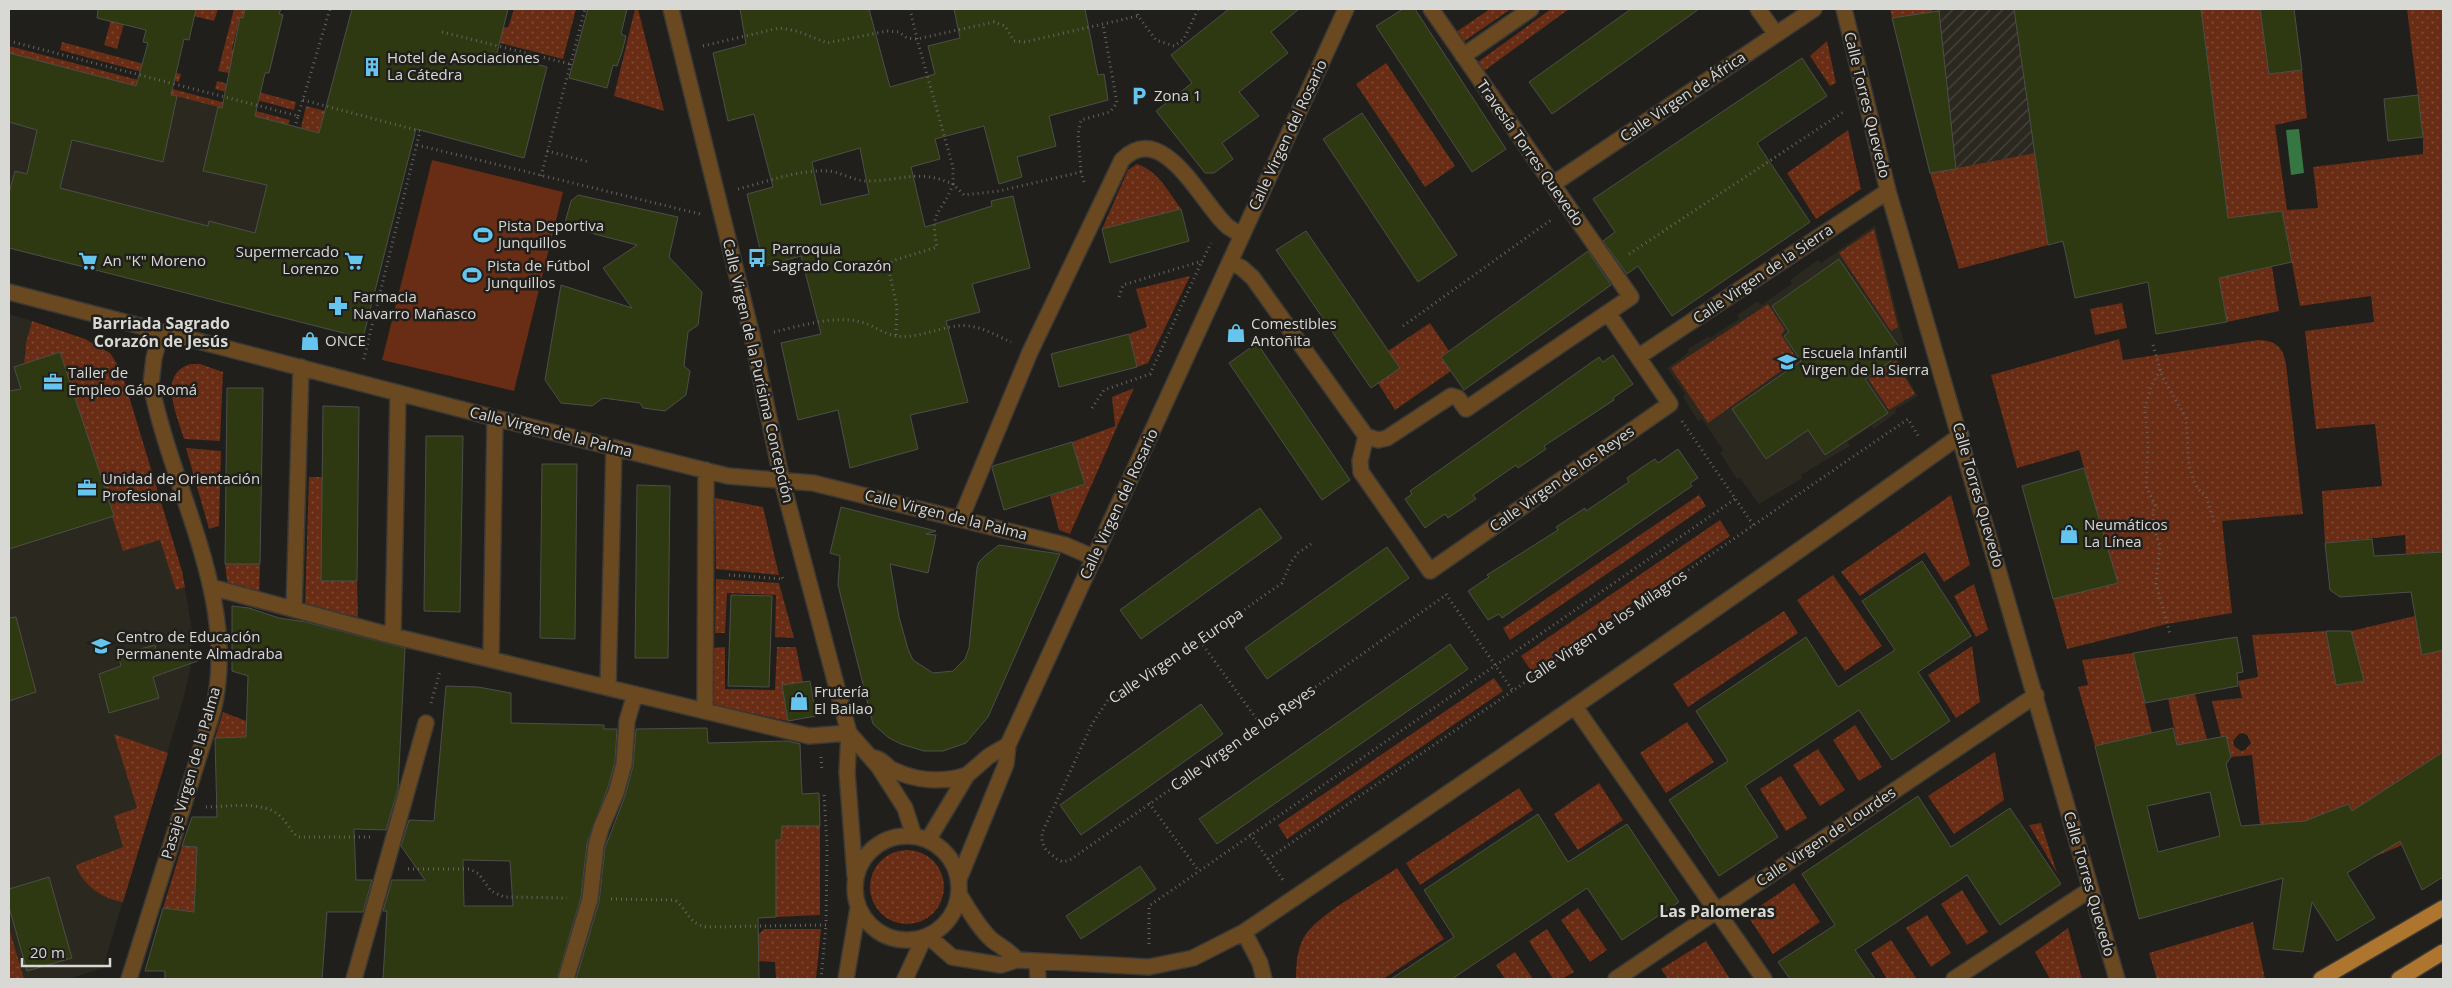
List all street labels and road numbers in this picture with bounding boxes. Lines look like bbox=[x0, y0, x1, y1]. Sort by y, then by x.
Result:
street label: Calle Torres Quevedo bbox=[1840, 30, 1896, 180]
street label: Calle Virgen de África bbox=[1616, 47, 1749, 146]
street label: Calle Virgen del Rosario bbox=[1243, 56, 1331, 213]
street label: Travesía Torres Quevedo bbox=[1473, 75, 1589, 230]
street label: Calle Virgen de la Sierra bbox=[1689, 219, 1836, 328]
street label: Calle Virgen de la Purísima Concepción bbox=[719, 237, 799, 505]
street label: Calle Virgen de la Palma bbox=[468, 401, 635, 461]
street label: Calle Torres Quevedo bbox=[1949, 420, 2009, 570]
street label: Calle Virgen de los Reyes bbox=[1485, 421, 1638, 536]
street label: Calle Virgen del Rosario bbox=[1074, 425, 1162, 582]
street label: Calle Virgen de la Palma bbox=[863, 484, 1030, 544]
street label: Calle Virgen de los Milagros bbox=[1521, 564, 1690, 688]
street label: Calle Virgen de Europa bbox=[1104, 603, 1246, 708]
street label: Calle Virgen de los Reyes bbox=[1166, 680, 1319, 795]
street label: Pasaje Virgen de la Palma bbox=[156, 684, 224, 861]
street label: Calle Virgen de Lourdes bbox=[1752, 782, 1899, 890]
street label: Calle Torres Quevedo bbox=[2060, 809, 2120, 959]

